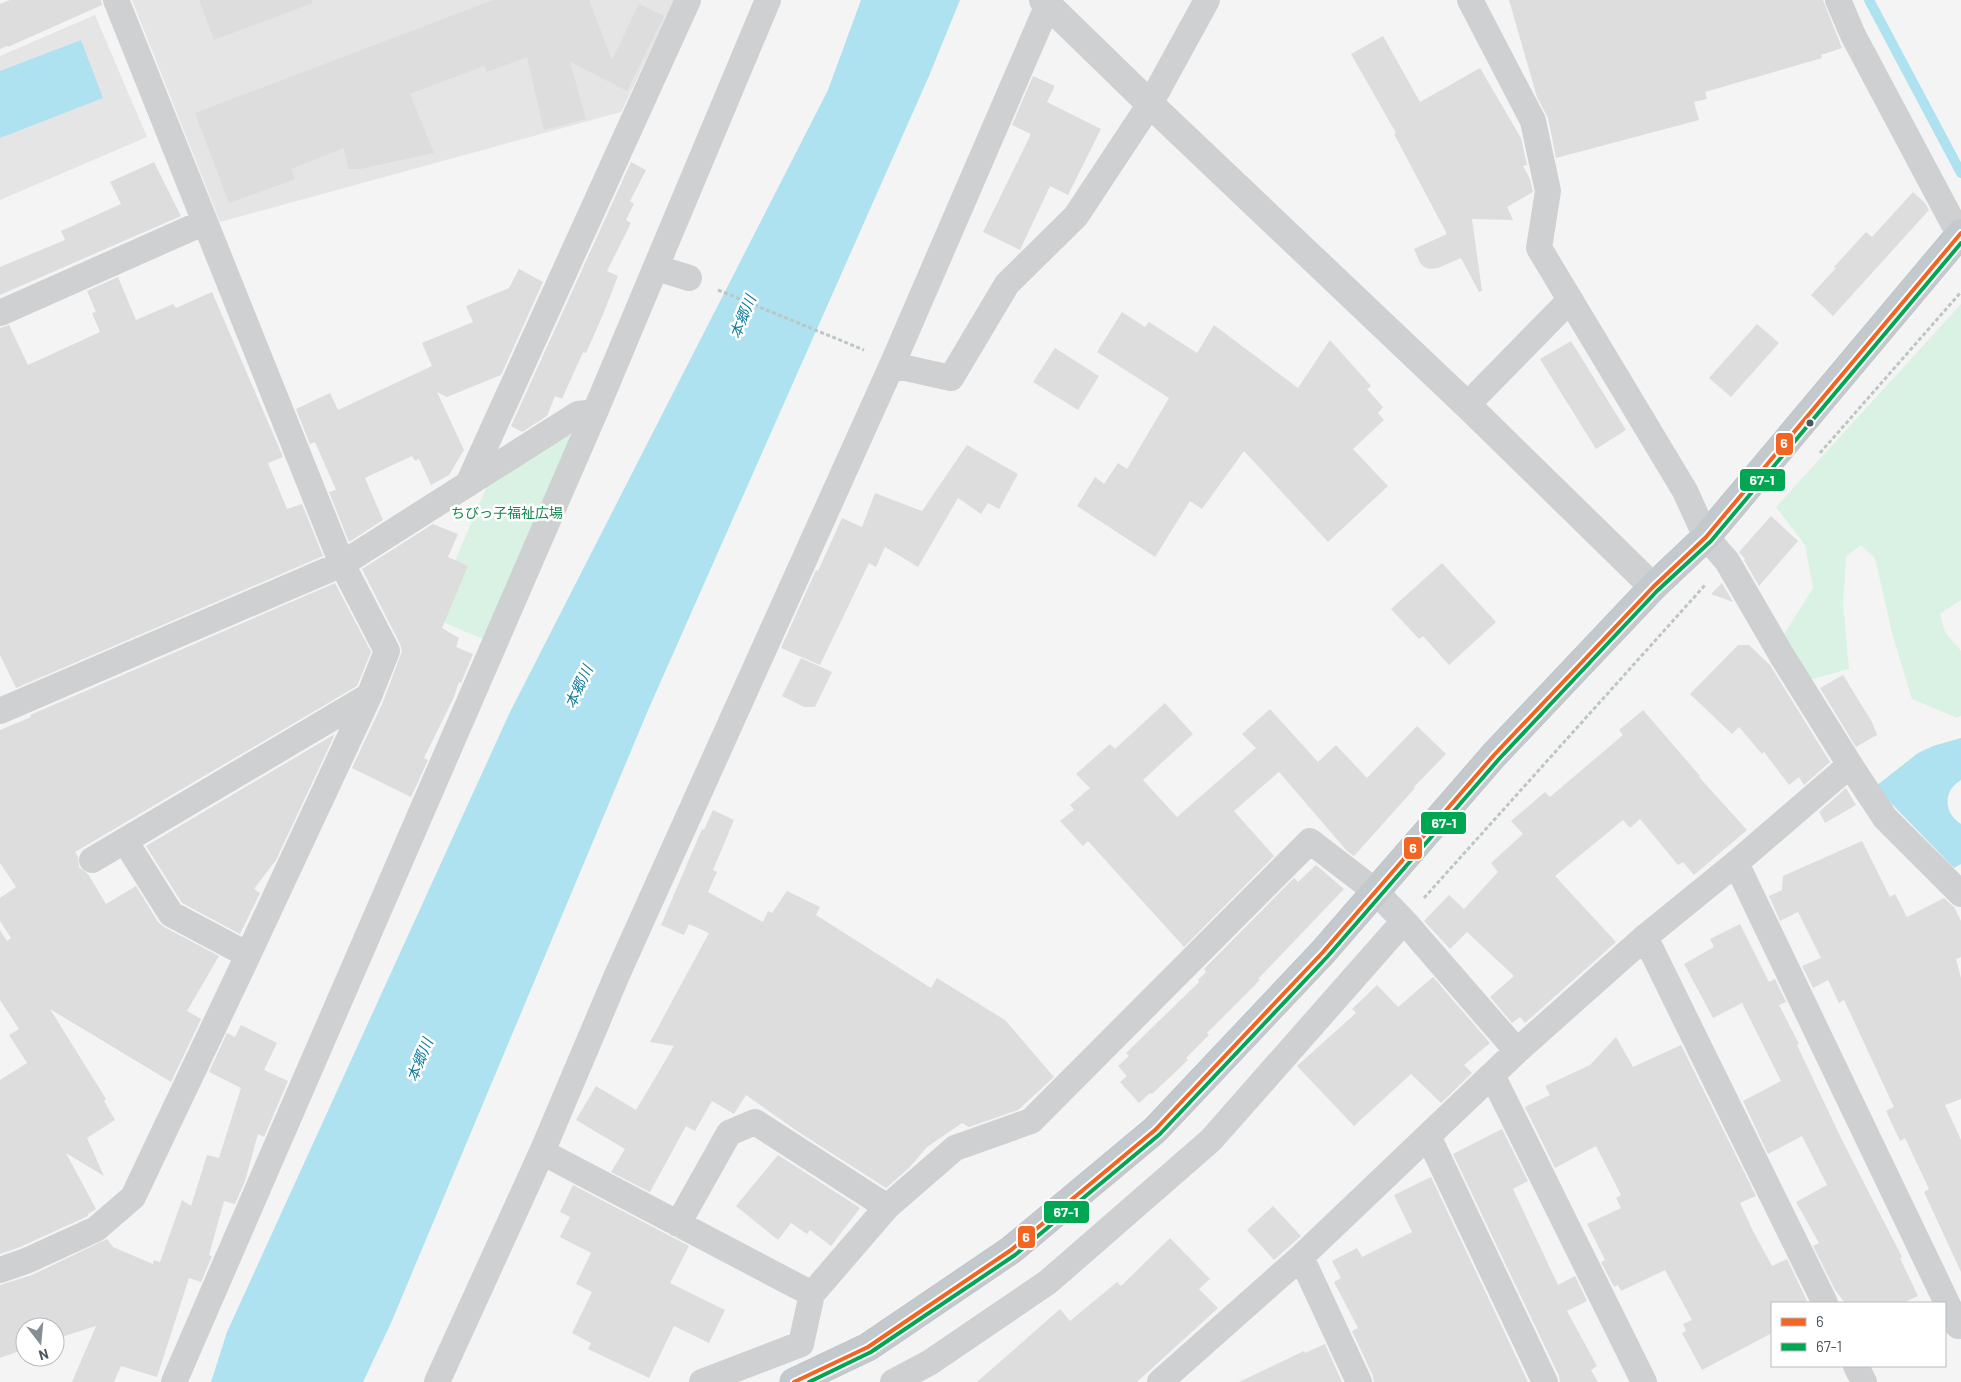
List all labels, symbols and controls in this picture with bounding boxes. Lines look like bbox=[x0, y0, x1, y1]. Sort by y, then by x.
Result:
water label: 本郷川 bbox=[725, 291, 760, 341]
unlabelled marker bbox=[1805, 418, 1815, 428]
line badge: 6 bbox=[1775, 432, 1794, 456]
text: 6 bbox=[1780, 434, 1788, 451]
line badge: 67-1 bbox=[1739, 468, 1786, 492]
text: 67-1 bbox=[1749, 471, 1775, 488]
park label: ちびっ子福祉広場 bbox=[451, 504, 563, 521]
water label: 本郷川 bbox=[560, 661, 597, 711]
line badge: 67-1 bbox=[1420, 811, 1467, 835]
text: 67-1 bbox=[1431, 814, 1457, 831]
line badge: 6 bbox=[1403, 836, 1423, 860]
text: 6 bbox=[1409, 839, 1417, 856]
water label: 本郷川 bbox=[402, 1034, 437, 1084]
line badge: 67-1 bbox=[1043, 1200, 1090, 1224]
text: 67-1 bbox=[1053, 1203, 1079, 1220]
line badge: 6 bbox=[1017, 1225, 1036, 1249]
text: 6 bbox=[1022, 1228, 1030, 1245]
legend bbox=[1771, 1302, 1946, 1367]
text: 6 bbox=[1816, 1312, 1824, 1330]
north arrow bbox=[15, 1317, 65, 1367]
text: 67-1 bbox=[1816, 1337, 1842, 1355]
text: N bbox=[37, 1346, 51, 1364]

